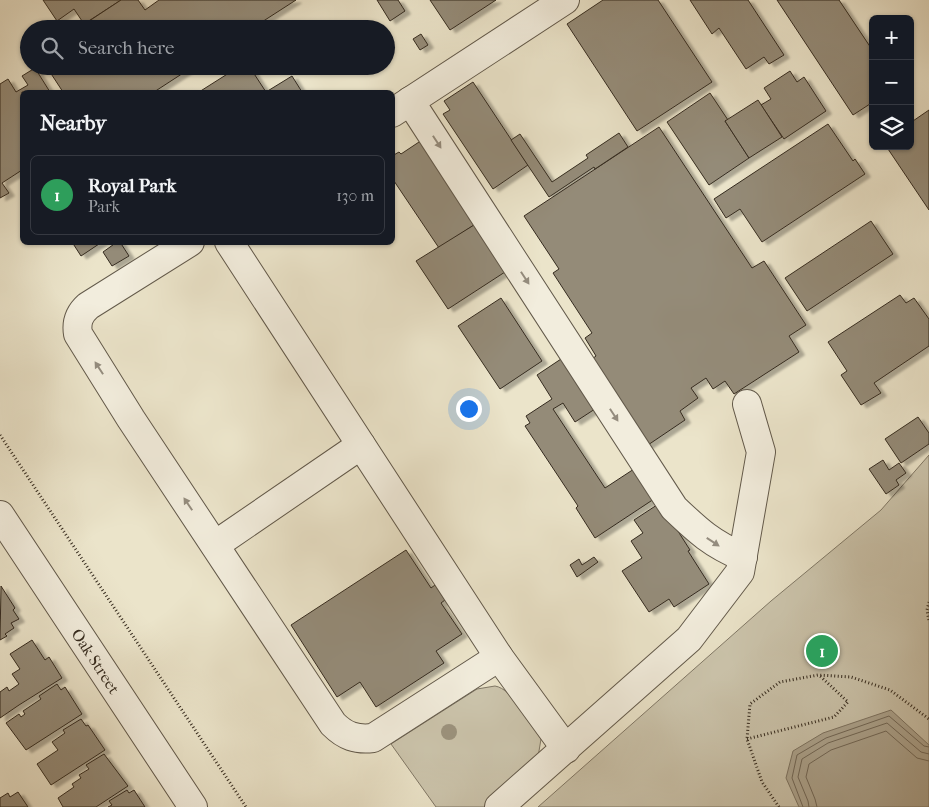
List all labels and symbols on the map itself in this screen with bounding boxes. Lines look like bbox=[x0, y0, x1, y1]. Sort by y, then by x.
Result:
one-way arrow bbox=[432, 136, 441, 149]
one-way arrow bbox=[520, 272, 530, 285]
one-way arrow bbox=[94, 361, 103, 375]
your location bbox=[456, 396, 482, 422]
one-way arrow bbox=[609, 408, 619, 421]
one-way arrow bbox=[183, 497, 192, 511]
one-way arrow bbox=[706, 537, 720, 546]
street label: Oak Street bbox=[67, 625, 124, 698]
pin: 1 bbox=[806, 632, 838, 670]

